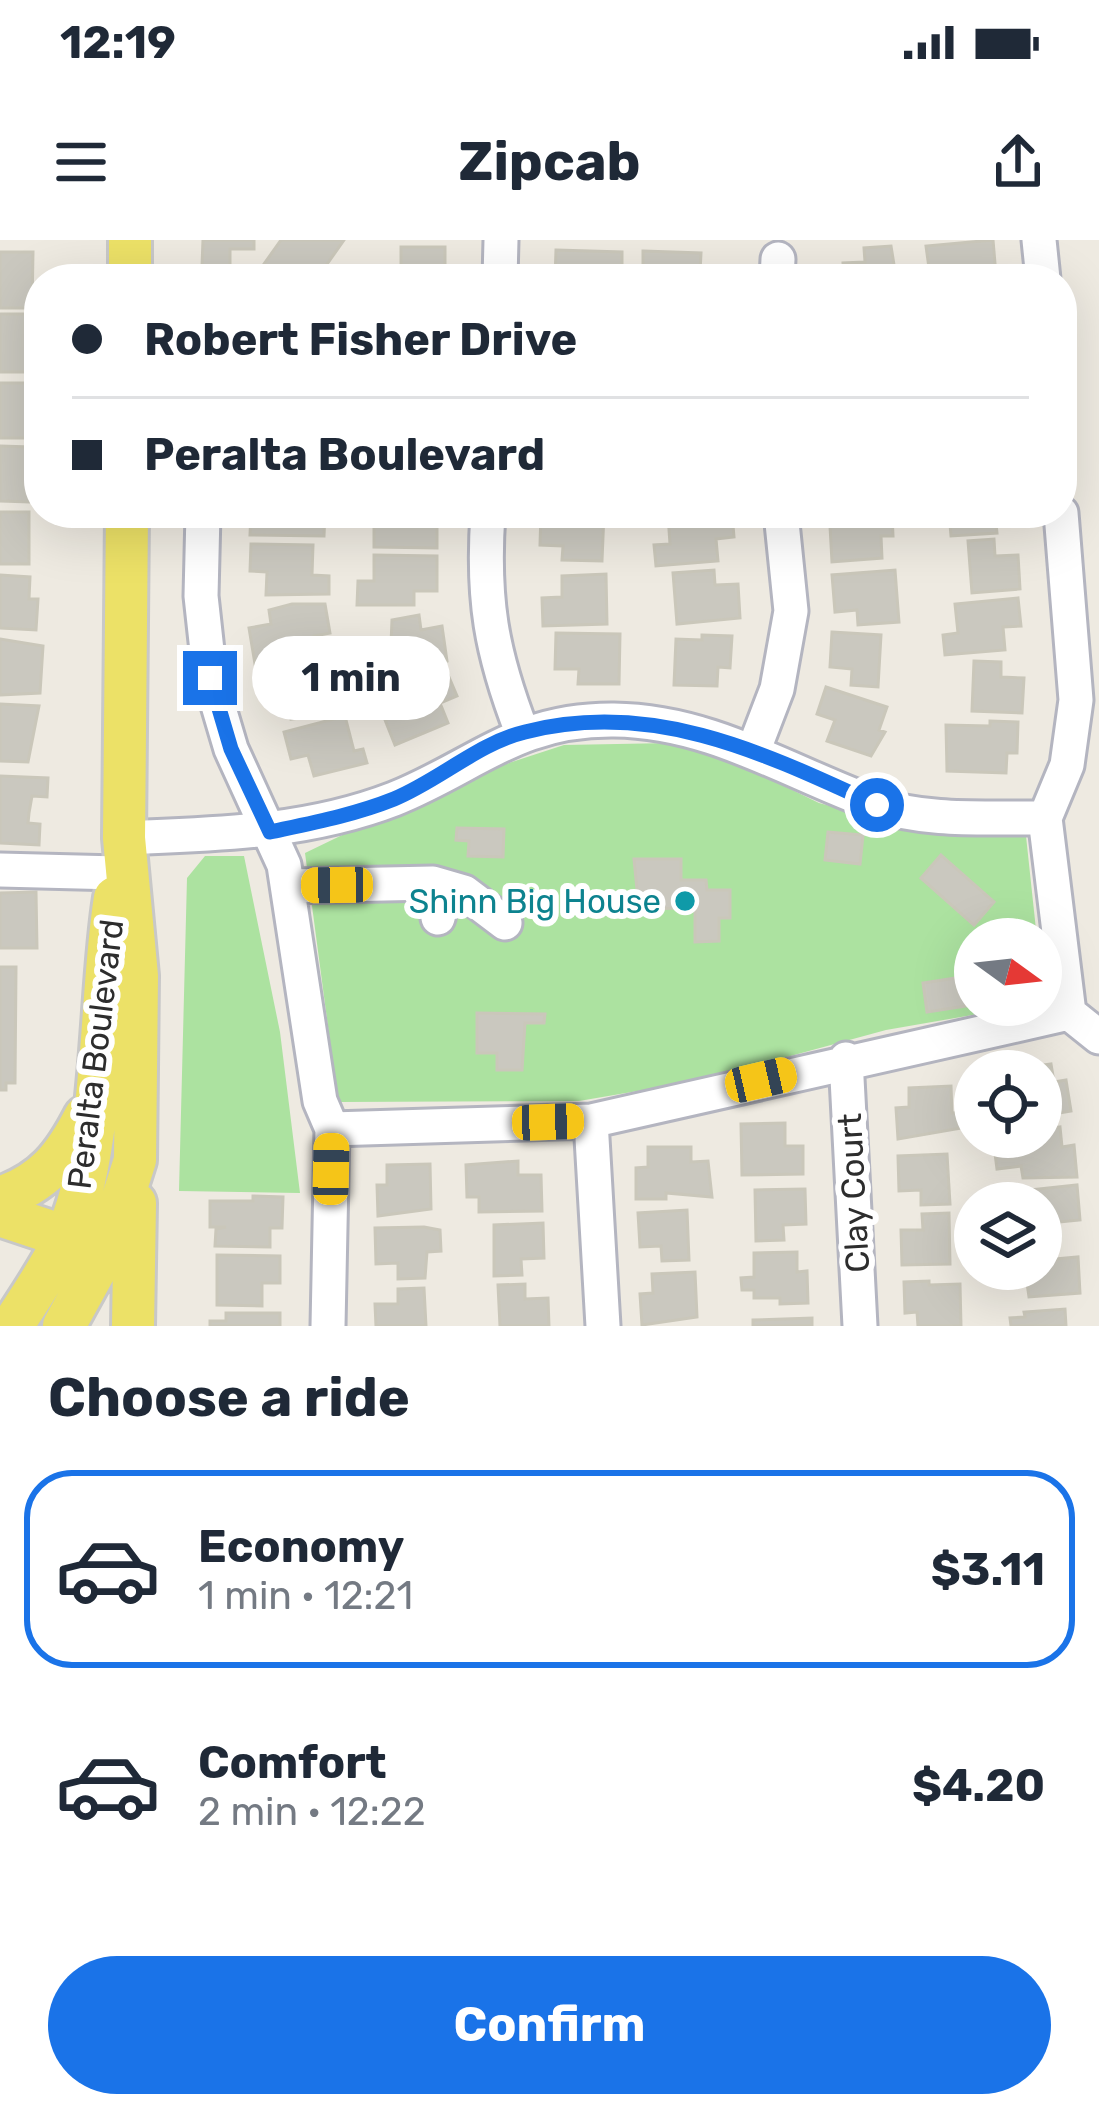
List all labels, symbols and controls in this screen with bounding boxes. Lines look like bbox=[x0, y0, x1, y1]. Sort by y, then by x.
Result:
text: 12:19 bbox=[60, 16, 176, 69]
icon: menu bbox=[48, 129, 114, 195]
icon: share bbox=[985, 129, 1051, 195]
text: Zipcab bbox=[458, 130, 641, 194]
text: Robert Fisher Drive bbox=[144, 313, 577, 366]
text: Peralta Boulevard bbox=[144, 428, 545, 481]
callout: 1 min bbox=[252, 636, 450, 720]
route end bbox=[183, 651, 237, 705]
text: 1 min bbox=[301, 655, 401, 701]
route start bbox=[850, 778, 904, 832]
car bbox=[301, 866, 373, 904]
place label: Shinn Big House bbox=[409, 882, 661, 921]
marker: Shinn Big House bbox=[672, 888, 698, 914]
street label: Peralta Boulevard bbox=[60, 917, 131, 1191]
north arrow bbox=[954, 918, 1062, 1026]
map controls bbox=[954, 918, 1062, 1290]
button: locate bbox=[954, 1050, 1062, 1158]
car bbox=[722, 1054, 800, 1106]
car bbox=[511, 1103, 585, 1141]
street label: Clay Court bbox=[830, 1112, 877, 1274]
car bbox=[312, 1133, 350, 1205]
button: layers bbox=[954, 1182, 1062, 1290]
text: Choose a ride bbox=[48, 1366, 410, 1430]
icon: car bbox=[54, 1515, 162, 1623]
text: Economy bbox=[198, 1520, 404, 1573]
text: $3.11 bbox=[931, 1543, 1045, 1596]
text: 1 min · 12:21 bbox=[198, 1573, 413, 1619]
icon: car bbox=[54, 1731, 162, 1839]
text: Comfort bbox=[198, 1736, 387, 1789]
text: $4.20 bbox=[912, 1759, 1045, 1812]
text: 2 min · 12:22 bbox=[198, 1789, 426, 1835]
button: Confirm bbox=[48, 1956, 1051, 2094]

